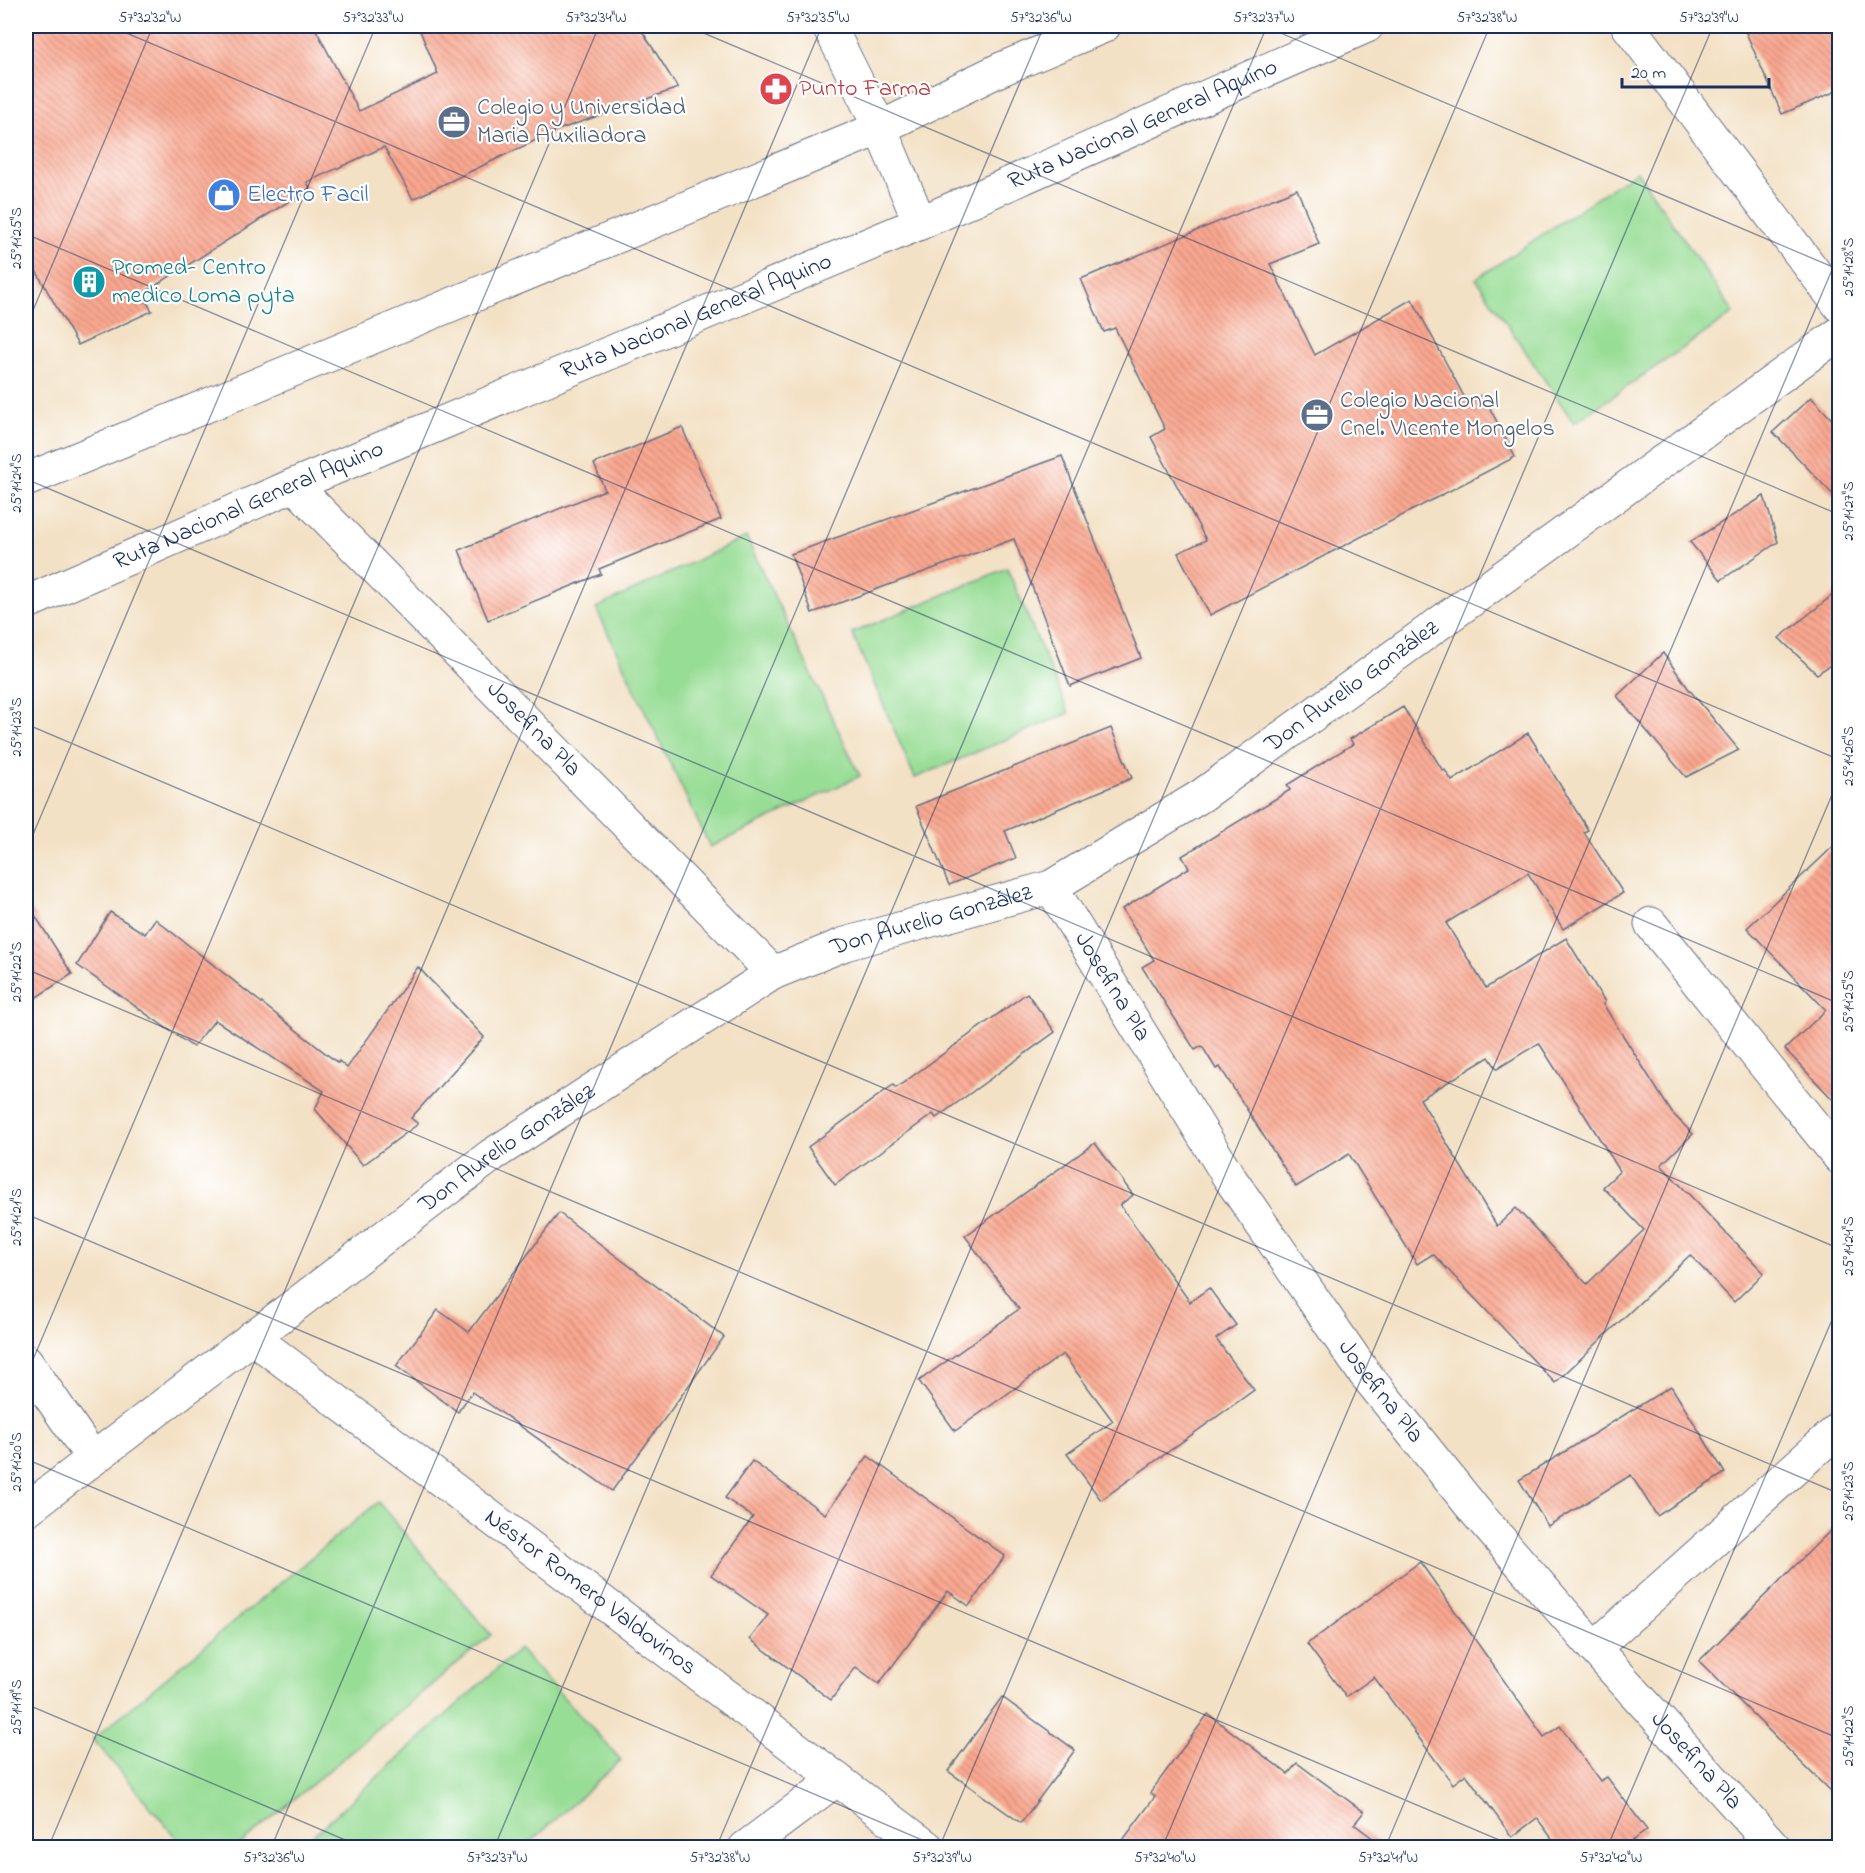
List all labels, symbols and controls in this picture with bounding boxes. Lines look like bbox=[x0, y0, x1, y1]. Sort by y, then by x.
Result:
text: 57°32'32"W bbox=[119, 7, 181, 29]
text: 57°32'33"W bbox=[342, 7, 404, 29]
text: 57°32'34"W bbox=[565, 7, 627, 29]
text: 57°32'35"W bbox=[786, 7, 850, 29]
text: 57°32'36"W bbox=[1010, 7, 1072, 29]
text: 57°32'37"W bbox=[1233, 7, 1295, 29]
text: 57°32'38"W bbox=[1457, 7, 1517, 29]
text: 57°32'39"W bbox=[1679, 7, 1739, 29]
street label: Ruta Nacional General Aquino bbox=[1002, 50, 1283, 200]
scale bar bbox=[1622, 51, 1769, 89]
text: 20 m bbox=[1631, 61, 1666, 87]
pharmacy icon: Punto Farma bbox=[758, 71, 794, 107]
place label: Punto Farma bbox=[799, 72, 931, 107]
place label: Colegio y Universidad Maria Auxiliadora bbox=[477, 91, 686, 154]
office icon: Colegio y Universidad Maria Auxiliadora bbox=[436, 104, 472, 140]
shop icon: Electro Facil bbox=[206, 177, 242, 213]
place label: Electro Facil bbox=[247, 178, 369, 213]
text: 25°14'25"S bbox=[6, 207, 28, 269]
text: 25°14'28"S bbox=[1838, 237, 1860, 296]
street label: Ruta Nacional General Aquino bbox=[555, 244, 838, 389]
place label: Promed- Centro medico Loma pyta bbox=[112, 251, 295, 315]
building icon: Promed- Centro medico Loma pyta bbox=[71, 264, 107, 300]
place label: Colegio Nacional Cnel. VIcente Mongelos bbox=[1340, 384, 1555, 447]
office icon: Colegio Nacional Cnel. VIcente Mongelos bbox=[1299, 397, 1335, 433]
street label: Ruta Nacional General Aquino bbox=[108, 432, 389, 580]
text: 25°14'24"S bbox=[6, 453, 28, 513]
text: 25°14'27"S bbox=[1838, 481, 1860, 541]
street label: Don Aurelio González bbox=[1257, 611, 1447, 762]
street label: Josefina Pla bbox=[478, 673, 589, 785]
text: 25°14'23"S bbox=[6, 697, 28, 757]
text: 25°14'26"S bbox=[1838, 726, 1860, 786]
street label: Don Aurelio González bbox=[824, 875, 1037, 966]
street label: Josefina Pla bbox=[1065, 925, 1159, 1048]
text: 25°14'22"S bbox=[6, 941, 28, 1002]
text: 25°14'25"S bbox=[1838, 970, 1860, 1032]
street label: Don Aurelio González bbox=[411, 1074, 603, 1223]
text: 25°14'21"S bbox=[6, 1188, 28, 1246]
text: 25°14'24"S bbox=[1838, 1216, 1860, 1276]
street label: Josefina Pla bbox=[1329, 1333, 1432, 1451]
text: 25°14'20"S bbox=[6, 1432, 28, 1492]
text: 25°14'23"S bbox=[1838, 1461, 1860, 1521]
street label: Néstor Romero Valdovinos bbox=[476, 1501, 704, 1685]
text: 25°14'19"S bbox=[6, 1679, 28, 1735]
street label: Josefina Pla bbox=[1642, 1704, 1750, 1818]
text: 25°14'22"S bbox=[1838, 1705, 1860, 1766]
text: 57°32'36"W bbox=[243, 1847, 305, 1869]
text: 57°32'37"W bbox=[466, 1847, 528, 1869]
text: 57°32'38"W bbox=[690, 1847, 750, 1869]
text: 57°32'39"W bbox=[912, 1847, 972, 1869]
text: 57°32'40"W bbox=[1134, 1847, 1196, 1869]
text: 57°32'41"W bbox=[1358, 1847, 1418, 1869]
text: 57°32'42"W bbox=[1580, 1847, 1642, 1869]

